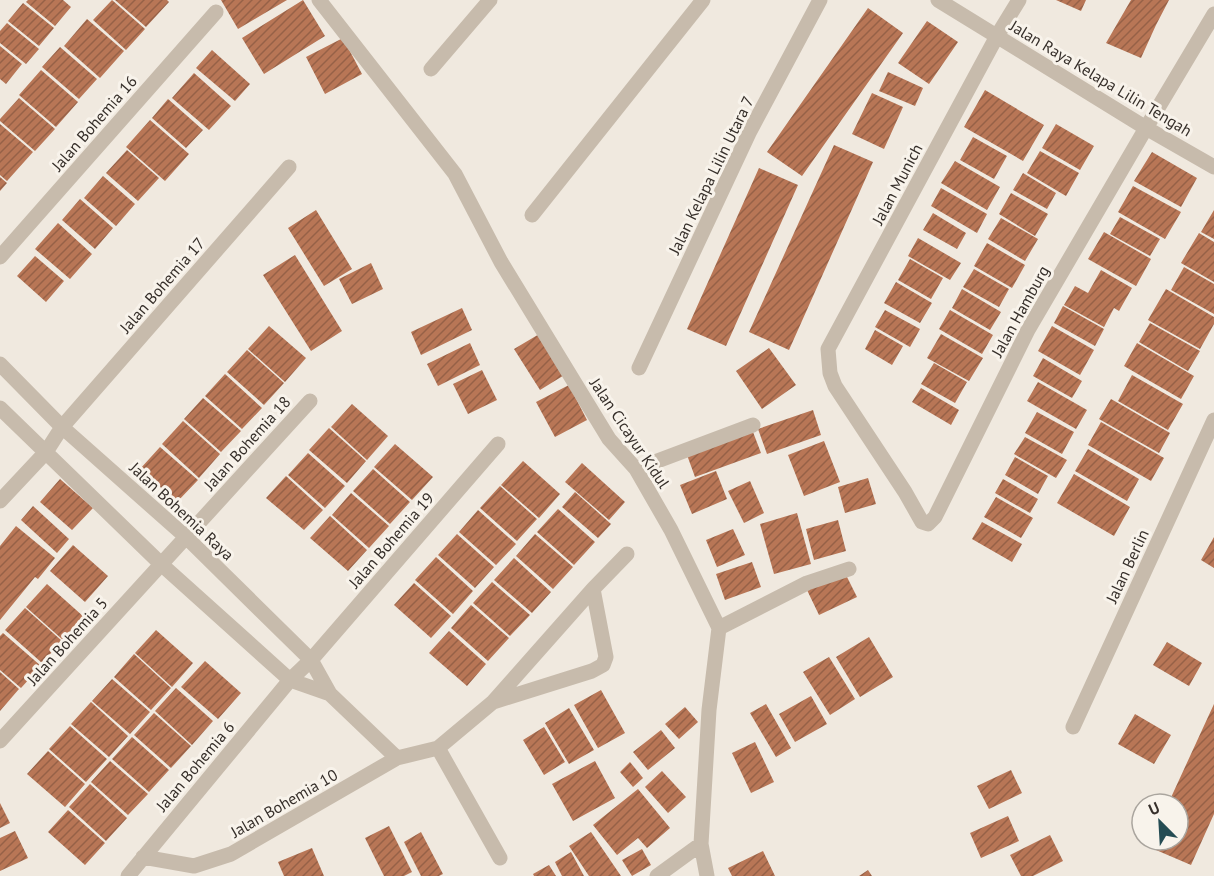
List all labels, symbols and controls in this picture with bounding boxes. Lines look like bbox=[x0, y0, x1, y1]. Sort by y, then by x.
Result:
street label: Jalan Raya Kelapa Lilin Tengah bbox=[1005, 15, 1196, 140]
street label: Jalan Bohemia 16 bbox=[46, 71, 141, 176]
street label: Jalan Kelapa Lilin Utara 7 bbox=[664, 93, 758, 258]
street label: Jalan Munich bbox=[867, 140, 927, 229]
street label: Jalan Bohemia 17 bbox=[114, 233, 209, 338]
street label: Jalan Hamburg bbox=[986, 262, 1053, 361]
street label: Jalan Cicayur Kidul bbox=[585, 373, 674, 492]
street label: Jalan Bohemia 18 bbox=[199, 392, 295, 495]
street label: Jalan Bohemia Raya bbox=[125, 457, 238, 564]
street label: Jalan Bohemia 19 bbox=[343, 488, 438, 593]
street label: Jalan Berlin bbox=[1101, 526, 1153, 607]
street label: Jalan Bohemia 5 bbox=[22, 593, 112, 690]
street label: Jalan Bohemia 6 bbox=[151, 717, 238, 816]
street label: Jalan Bohemia 10 bbox=[226, 764, 341, 842]
north arrow bbox=[1130, 792, 1190, 852]
text: U bbox=[1145, 797, 1163, 819]

